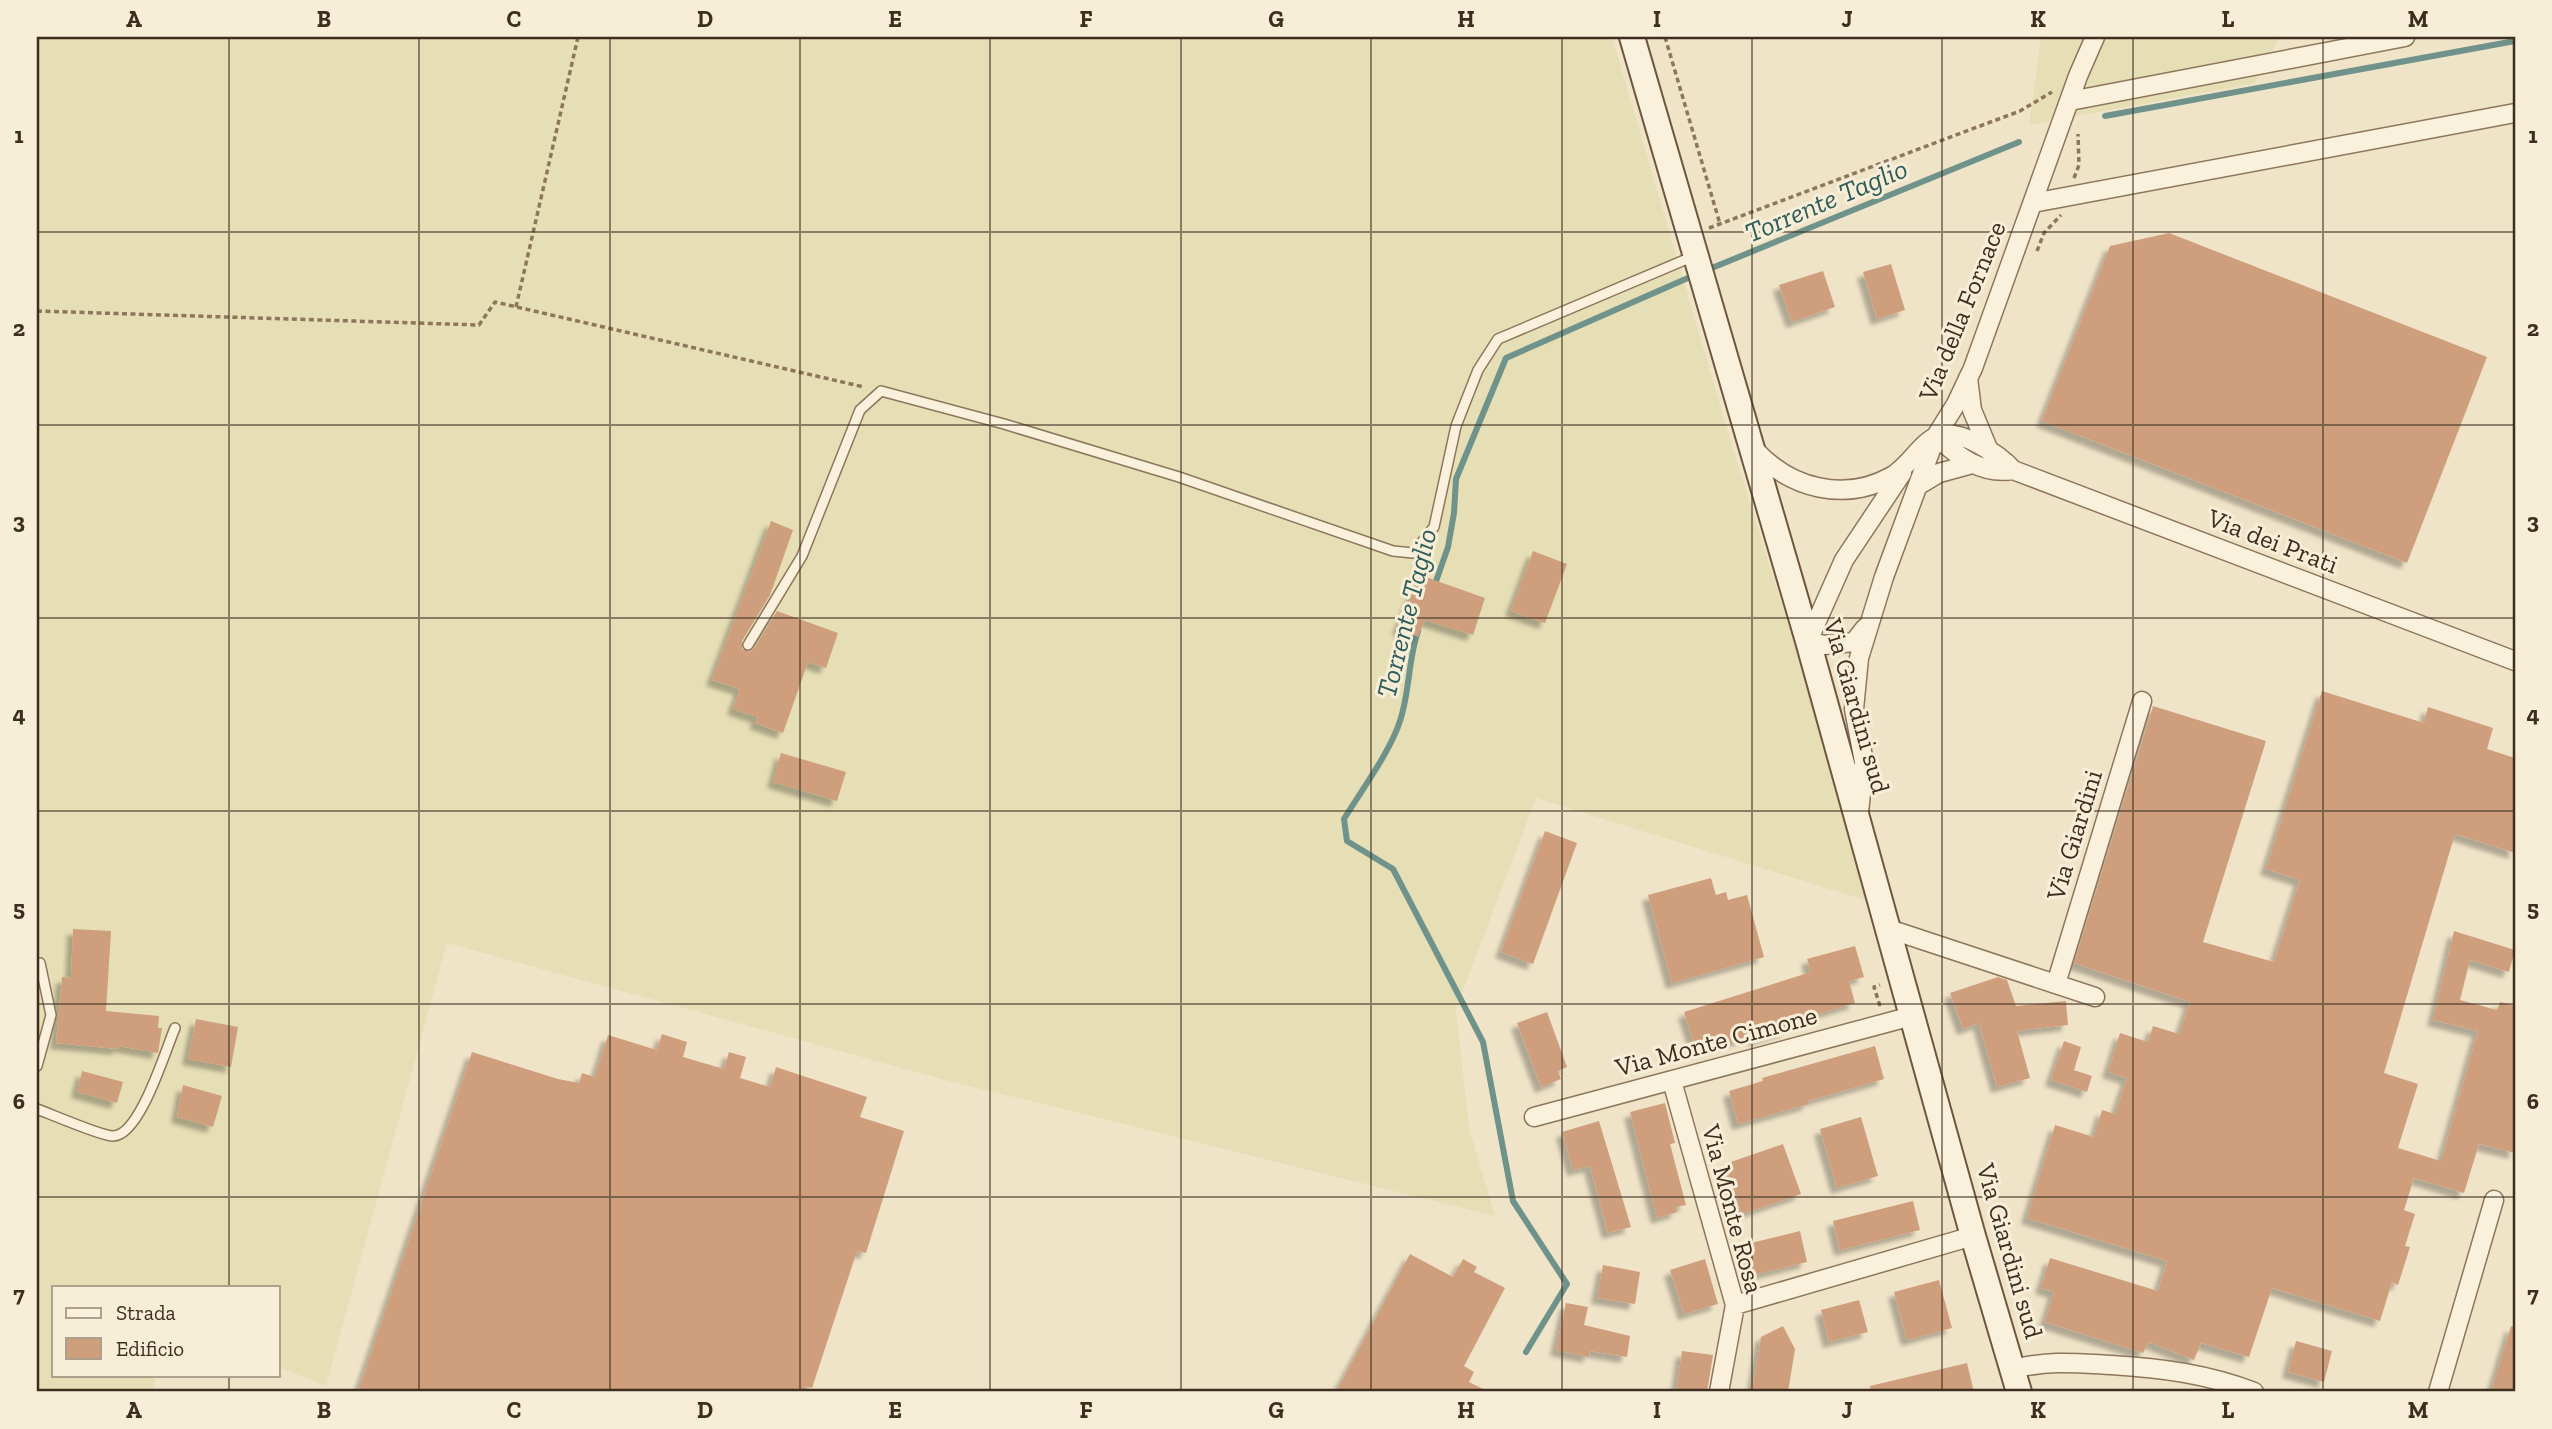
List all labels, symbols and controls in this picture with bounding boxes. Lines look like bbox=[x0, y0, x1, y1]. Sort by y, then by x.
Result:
text: A bbox=[126, 5, 142, 33]
text: B bbox=[317, 5, 331, 33]
text: C bbox=[507, 5, 521, 33]
text: D bbox=[697, 5, 713, 33]
text: E bbox=[888, 5, 902, 33]
text: F bbox=[1079, 5, 1093, 33]
text: G bbox=[1268, 5, 1284, 33]
text: H bbox=[1457, 5, 1475, 33]
text: I bbox=[1653, 5, 1661, 33]
text: J bbox=[1841, 5, 1853, 33]
text: K bbox=[2030, 5, 2046, 33]
text: L bbox=[2222, 5, 2235, 33]
text: M bbox=[2408, 5, 2428, 33]
text: 1 bbox=[14, 121, 24, 149]
text: 1 bbox=[2528, 121, 2538, 149]
water label: Torrente Taglio bbox=[1740, 151, 1912, 249]
street label: Via della Fornace bbox=[1911, 217, 2013, 406]
text: 2 bbox=[13, 314, 25, 342]
text: 2 bbox=[2527, 314, 2539, 342]
street label: Via dei Prati bbox=[2202, 501, 2343, 580]
text: 3 bbox=[13, 507, 25, 535]
text: 3 bbox=[2527, 507, 2539, 535]
water label: Torrente Taglio bbox=[1370, 525, 1443, 701]
street label: Via Giardini sud bbox=[1816, 614, 1897, 797]
text: 4 bbox=[12, 700, 26, 728]
text: 4 bbox=[2526, 700, 2540, 728]
street label: Via Giardini bbox=[2039, 766, 2109, 905]
text: 5 bbox=[13, 894, 25, 922]
text: 5 bbox=[2527, 894, 2539, 922]
street label: Via Monte Cimone bbox=[1611, 999, 1820, 1084]
text: 6 bbox=[13, 1087, 25, 1115]
text: 6 bbox=[2527, 1087, 2539, 1115]
street label: Via Monte Rosa bbox=[1695, 1120, 1771, 1297]
street label: Via Giardini sud bbox=[1969, 1159, 2050, 1342]
text: 7 bbox=[13, 1280, 25, 1308]
text: 7 bbox=[2527, 1280, 2539, 1308]
legend bbox=[52, 1286, 280, 1376]
text: Strada bbox=[116, 1300, 176, 1325]
text: Edificio bbox=[116, 1336, 184, 1361]
text: A bbox=[126, 1396, 142, 1424]
text: B bbox=[317, 1396, 331, 1424]
text: C bbox=[507, 1396, 521, 1424]
text: D bbox=[697, 1396, 713, 1424]
text: E bbox=[888, 1396, 902, 1424]
text: F bbox=[1079, 1396, 1093, 1424]
text: G bbox=[1268, 1396, 1284, 1424]
text: H bbox=[1457, 1396, 1475, 1424]
text: I bbox=[1653, 1396, 1661, 1424]
text: J bbox=[1841, 1396, 1853, 1424]
text: K bbox=[2030, 1396, 2046, 1424]
text: L bbox=[2222, 1396, 2235, 1424]
text: M bbox=[2408, 1396, 2428, 1424]

